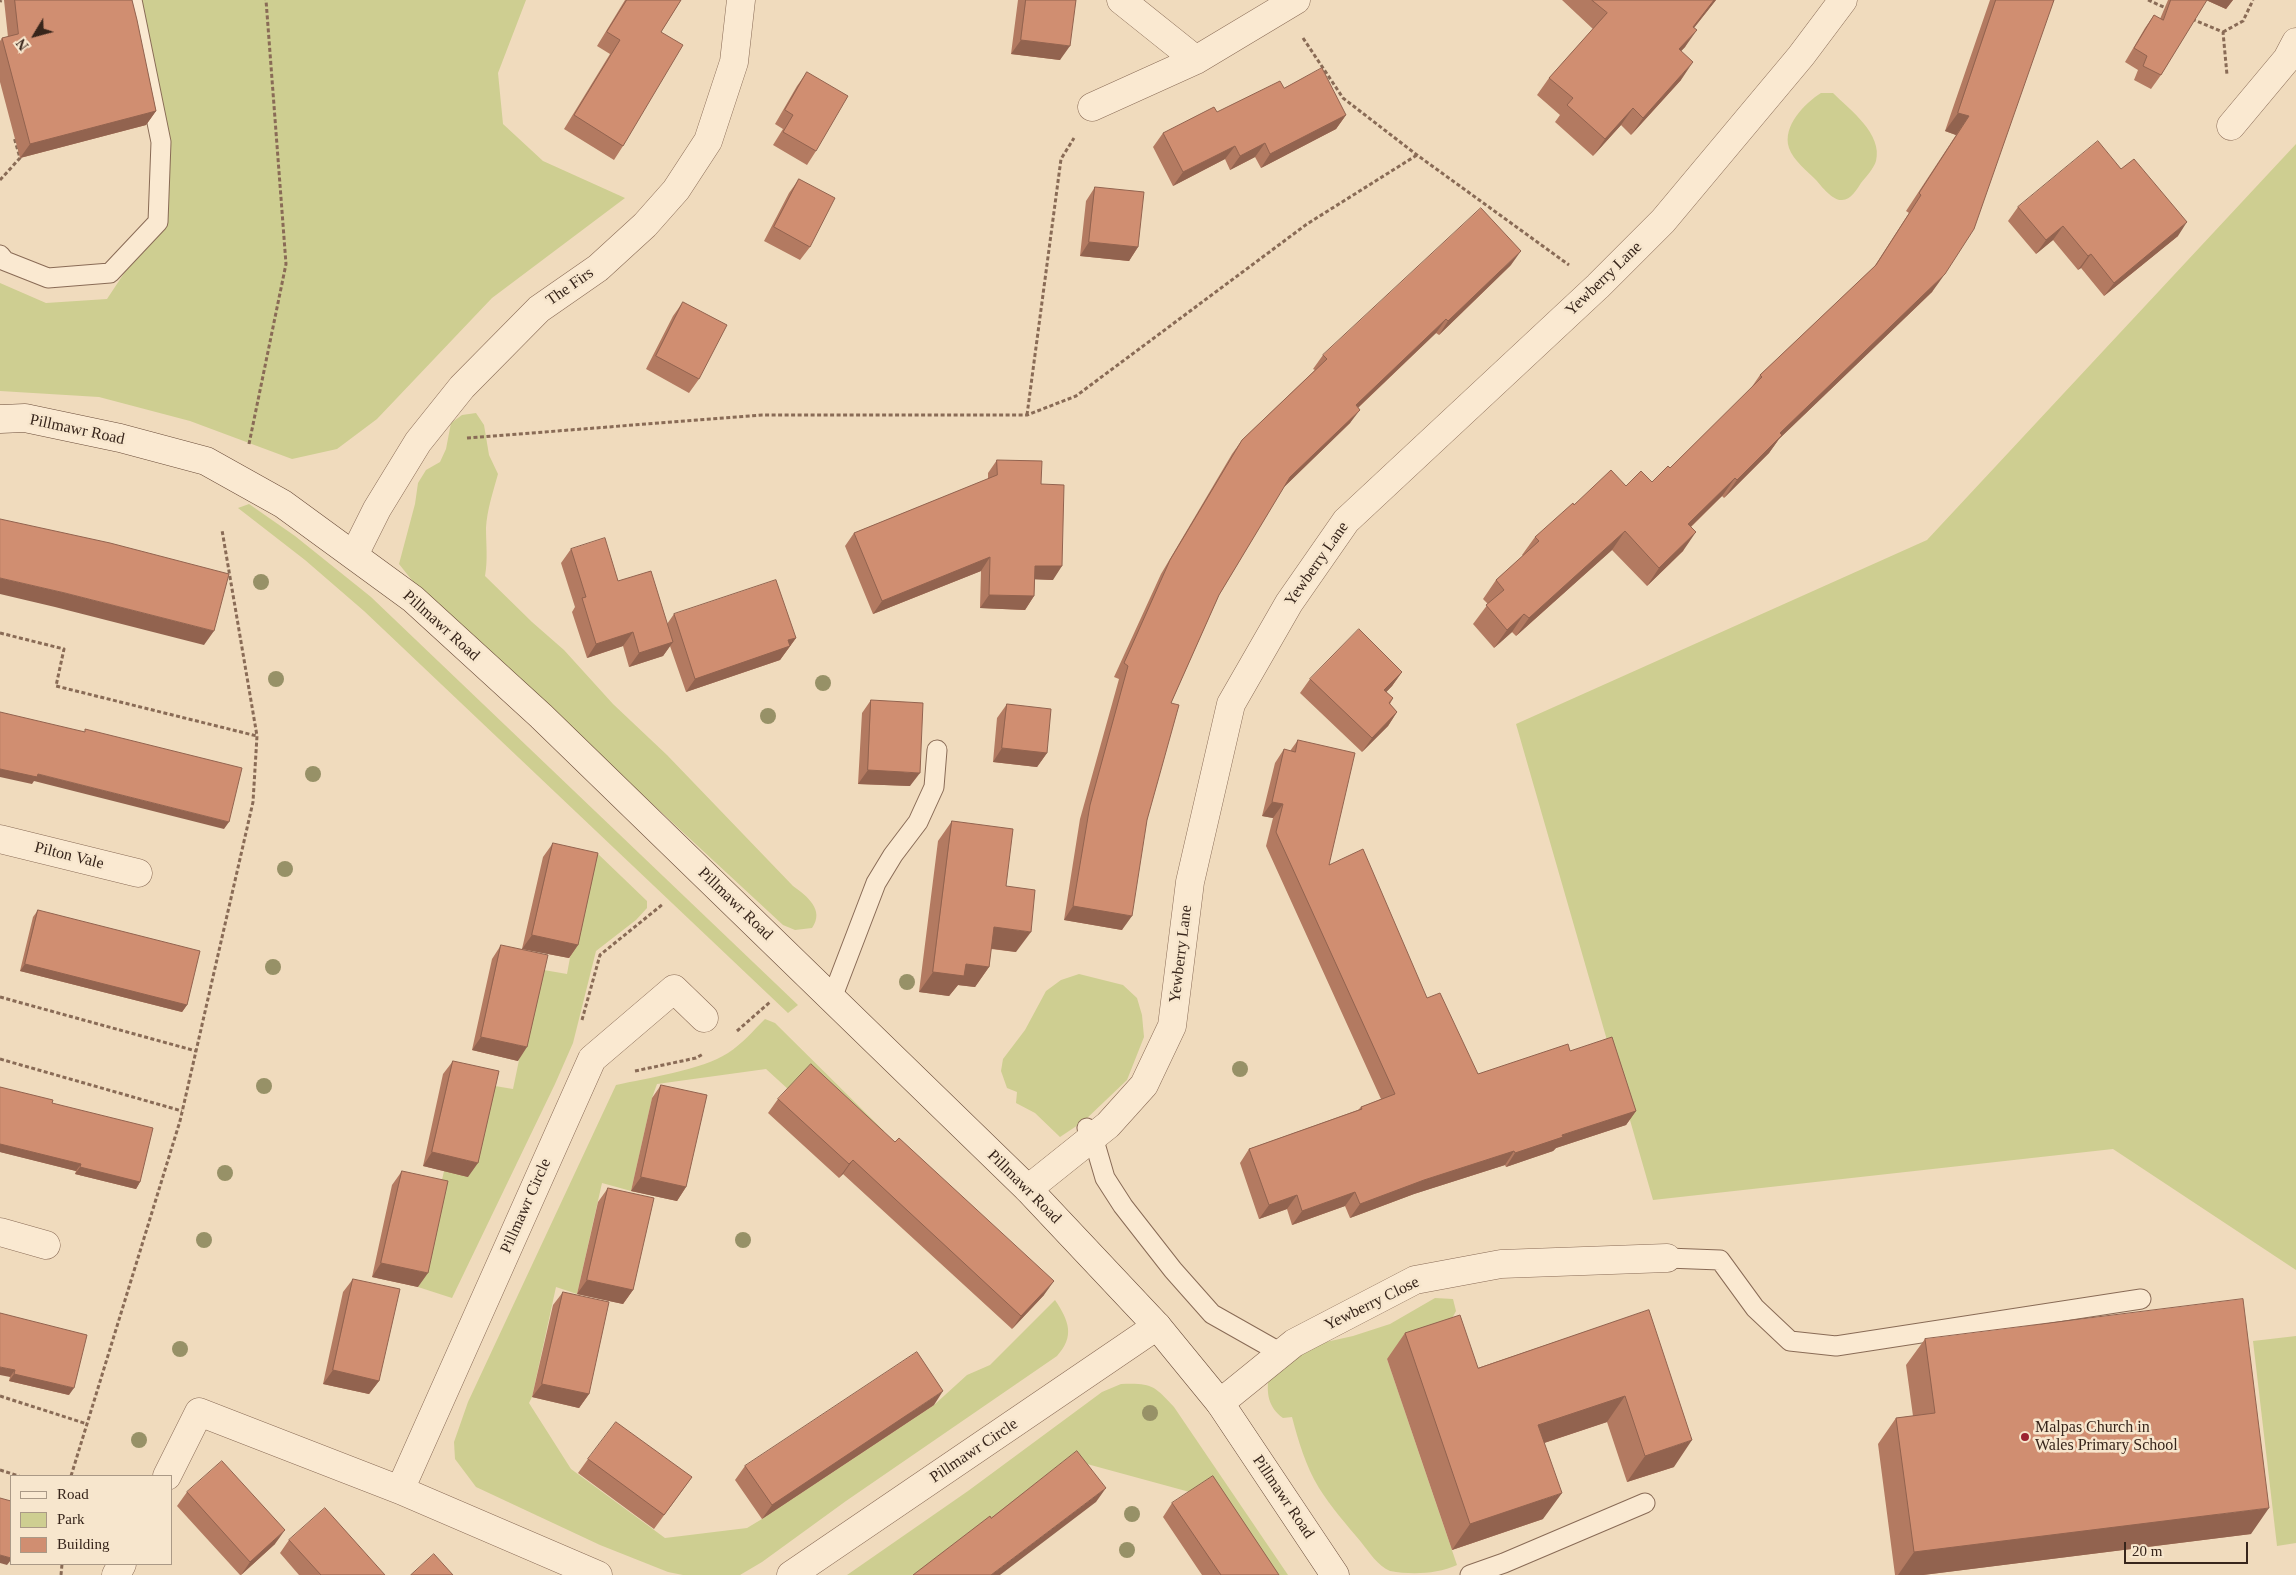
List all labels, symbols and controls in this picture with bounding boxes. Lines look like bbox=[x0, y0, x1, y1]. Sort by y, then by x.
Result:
north arrow bbox=[10, 10, 60, 60]
text: N bbox=[14, 36, 32, 53]
street label: Yewberry Lane bbox=[1562, 238, 1646, 320]
street label: The Firs bbox=[542, 264, 598, 310]
street label: Pillmawr Road bbox=[28, 411, 126, 449]
street label: Yewberry Lane bbox=[1281, 518, 1353, 610]
street label: Pillmawr Road bbox=[399, 587, 483, 665]
street label: Pilton Vale bbox=[32, 838, 106, 874]
street label: Pillmawr Road bbox=[694, 864, 776, 944]
street label: Yewberry Lane bbox=[1165, 904, 1197, 1004]
street label: Pillmawr Road bbox=[983, 1146, 1065, 1228]
street label: Pillmawr Circle bbox=[497, 1156, 555, 1256]
street label: Yewberry Close bbox=[1322, 1273, 1422, 1335]
street label: Pillmawr Circle bbox=[926, 1415, 1022, 1487]
place label: Malpas Church in Wales Primary School bbox=[2035, 1418, 2178, 1456]
marker: Malpas Church in Wales Primary School bbox=[2019, 1431, 2031, 1443]
street label: Pillmawr Road bbox=[1248, 1452, 1318, 1542]
legend bbox=[10, 1475, 172, 1565]
text: Road bbox=[57, 1486, 89, 1502]
text: Park bbox=[57, 1511, 85, 1527]
scale bar bbox=[2126, 1532, 2250, 1564]
text: Building bbox=[57, 1536, 110, 1552]
text: 20 m bbox=[2132, 1543, 2162, 1559]

